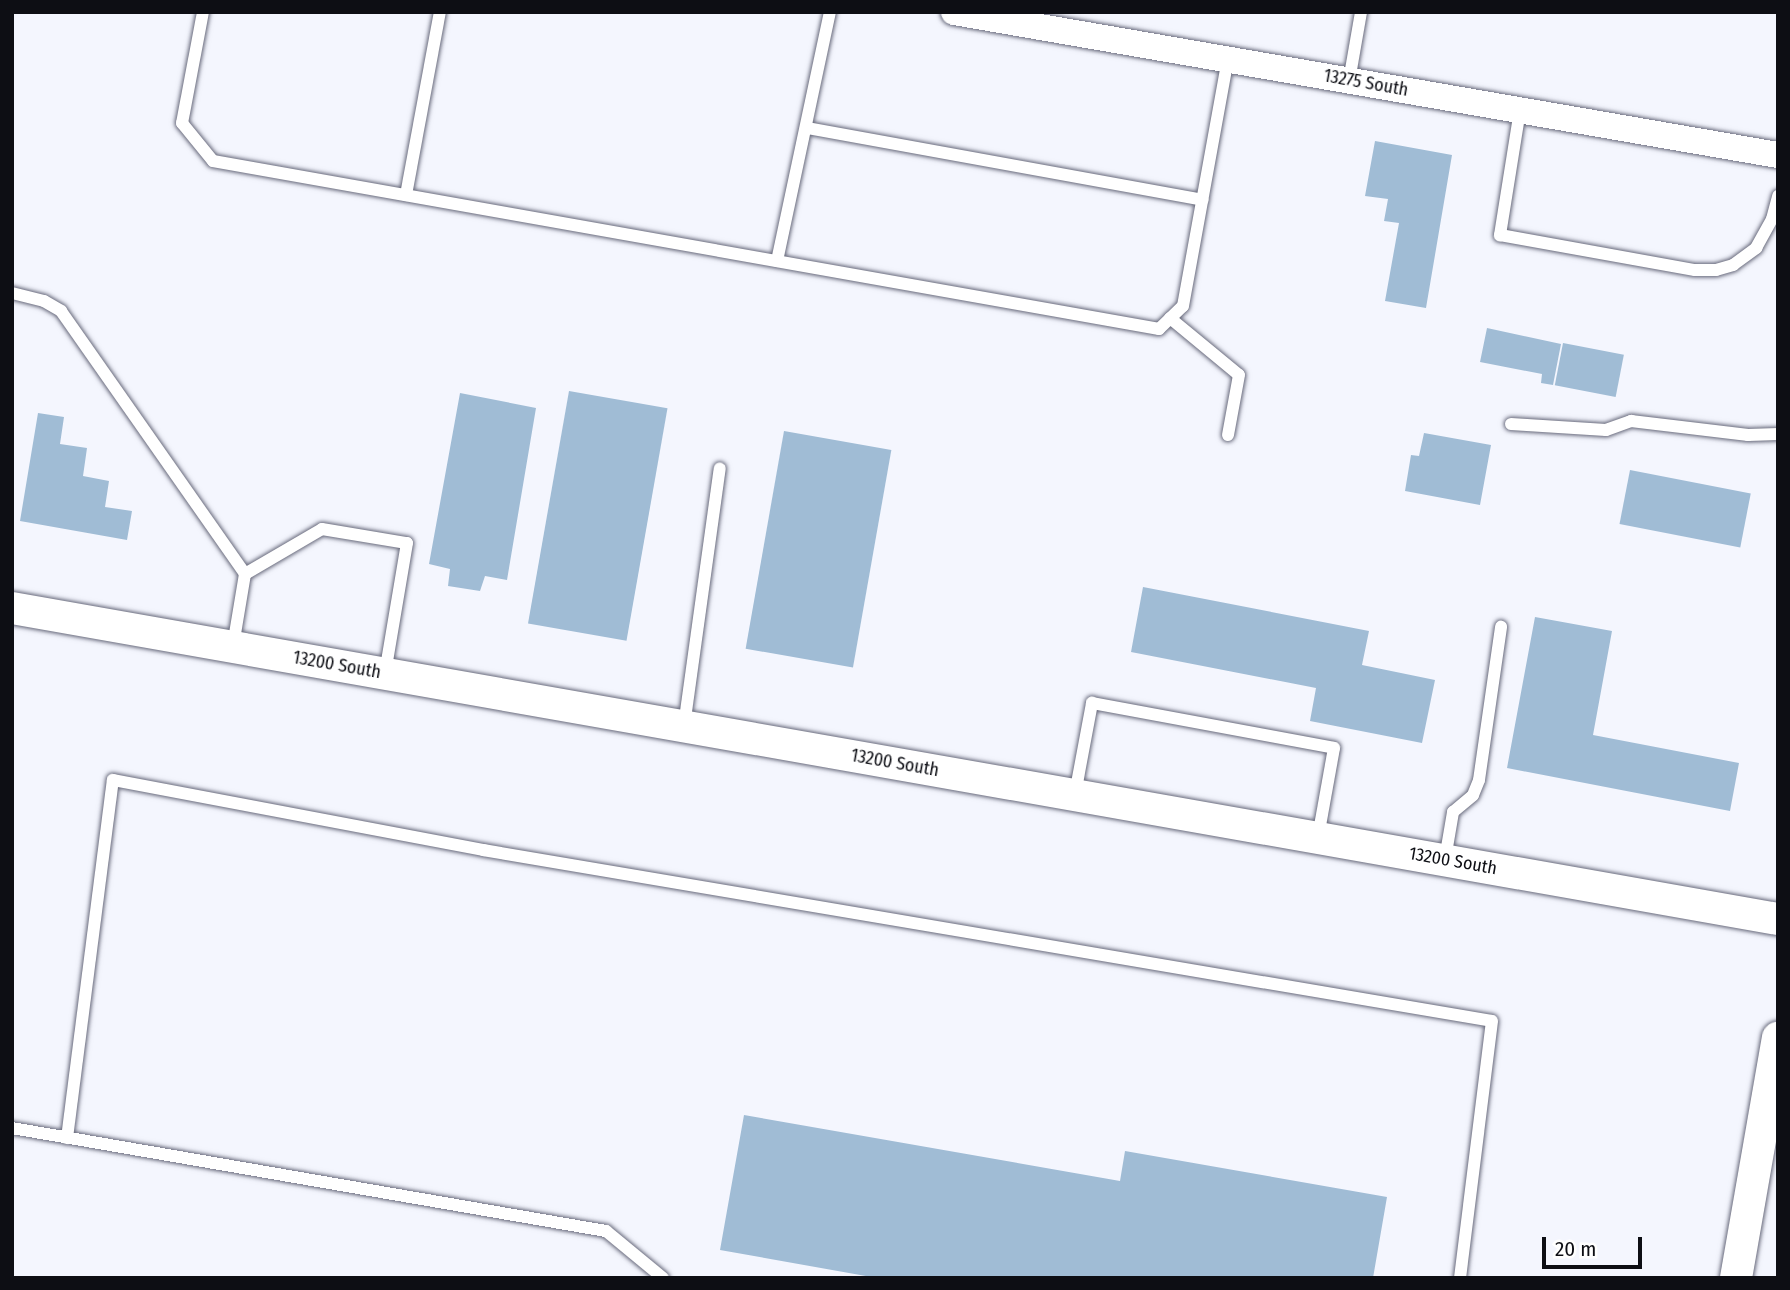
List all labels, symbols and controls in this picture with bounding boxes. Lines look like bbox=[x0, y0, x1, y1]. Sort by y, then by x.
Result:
street label: 13275 South bbox=[1322, 65, 1410, 101]
street label: 13200 South bbox=[291, 647, 383, 683]
street label: 13200 South bbox=[849, 745, 941, 781]
street label: 13200 South bbox=[1407, 843, 1499, 879]
scale bar bbox=[1545, 1224, 1645, 1268]
text: 20 m bbox=[1555, 1236, 1596, 1262]

